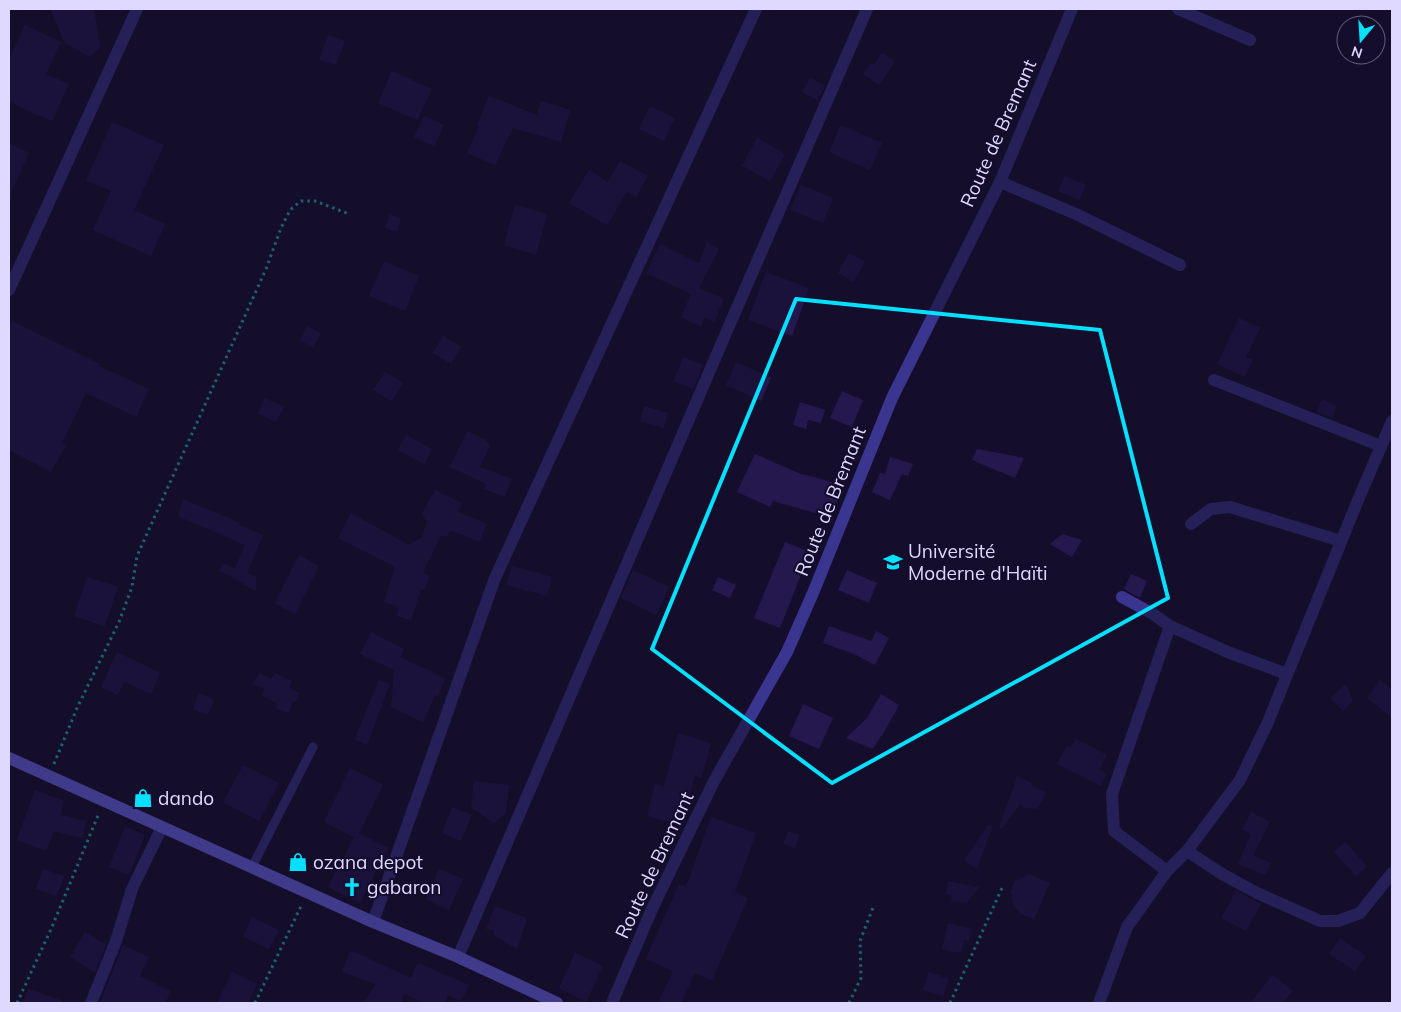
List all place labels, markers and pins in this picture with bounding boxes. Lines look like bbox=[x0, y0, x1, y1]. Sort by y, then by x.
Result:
place label: Université Moderne d'Haïti bbox=[908, 539, 1047, 585]
school or university icon: Université Moderne d'Haïti bbox=[882, 551, 904, 573]
place label: dando bbox=[158, 786, 214, 810]
shop icon: dando bbox=[132, 787, 154, 809]
place label: ozana depot bbox=[313, 850, 423, 874]
shop icon: ozana depot bbox=[287, 851, 309, 873]
place label: gabaron bbox=[367, 875, 441, 899]
church icon: gabaron bbox=[341, 876, 363, 898]

